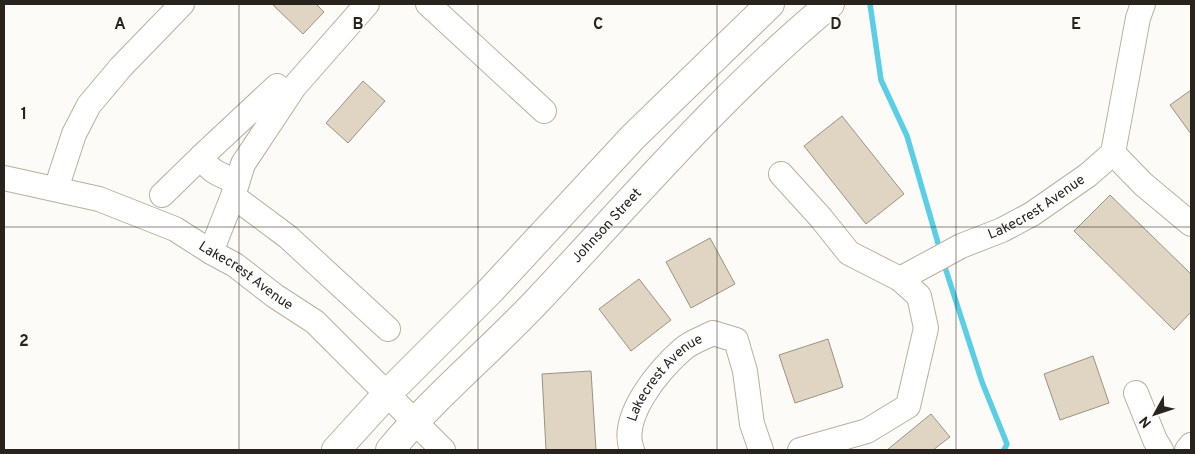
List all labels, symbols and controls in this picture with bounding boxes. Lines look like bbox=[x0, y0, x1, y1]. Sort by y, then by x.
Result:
text: A bbox=[114, 15, 126, 35]
text: B bbox=[352, 15, 364, 35]
text: C bbox=[593, 15, 603, 35]
text: D bbox=[830, 15, 842, 35]
text: E bbox=[1071, 15, 1081, 35]
text: 1 bbox=[21, 105, 27, 125]
street label: Lakecrest Avenue bbox=[986, 171, 1088, 243]
street label: Johnson Street bbox=[568, 185, 645, 267]
street label: Lakecrest Avenue bbox=[195, 238, 296, 314]
street label: Lakecrest Avenue bbox=[624, 331, 705, 424]
text: 2 bbox=[19, 332, 29, 352]
north arrow bbox=[1130, 389, 1180, 439]
text: N bbox=[1136, 412, 1156, 431]

